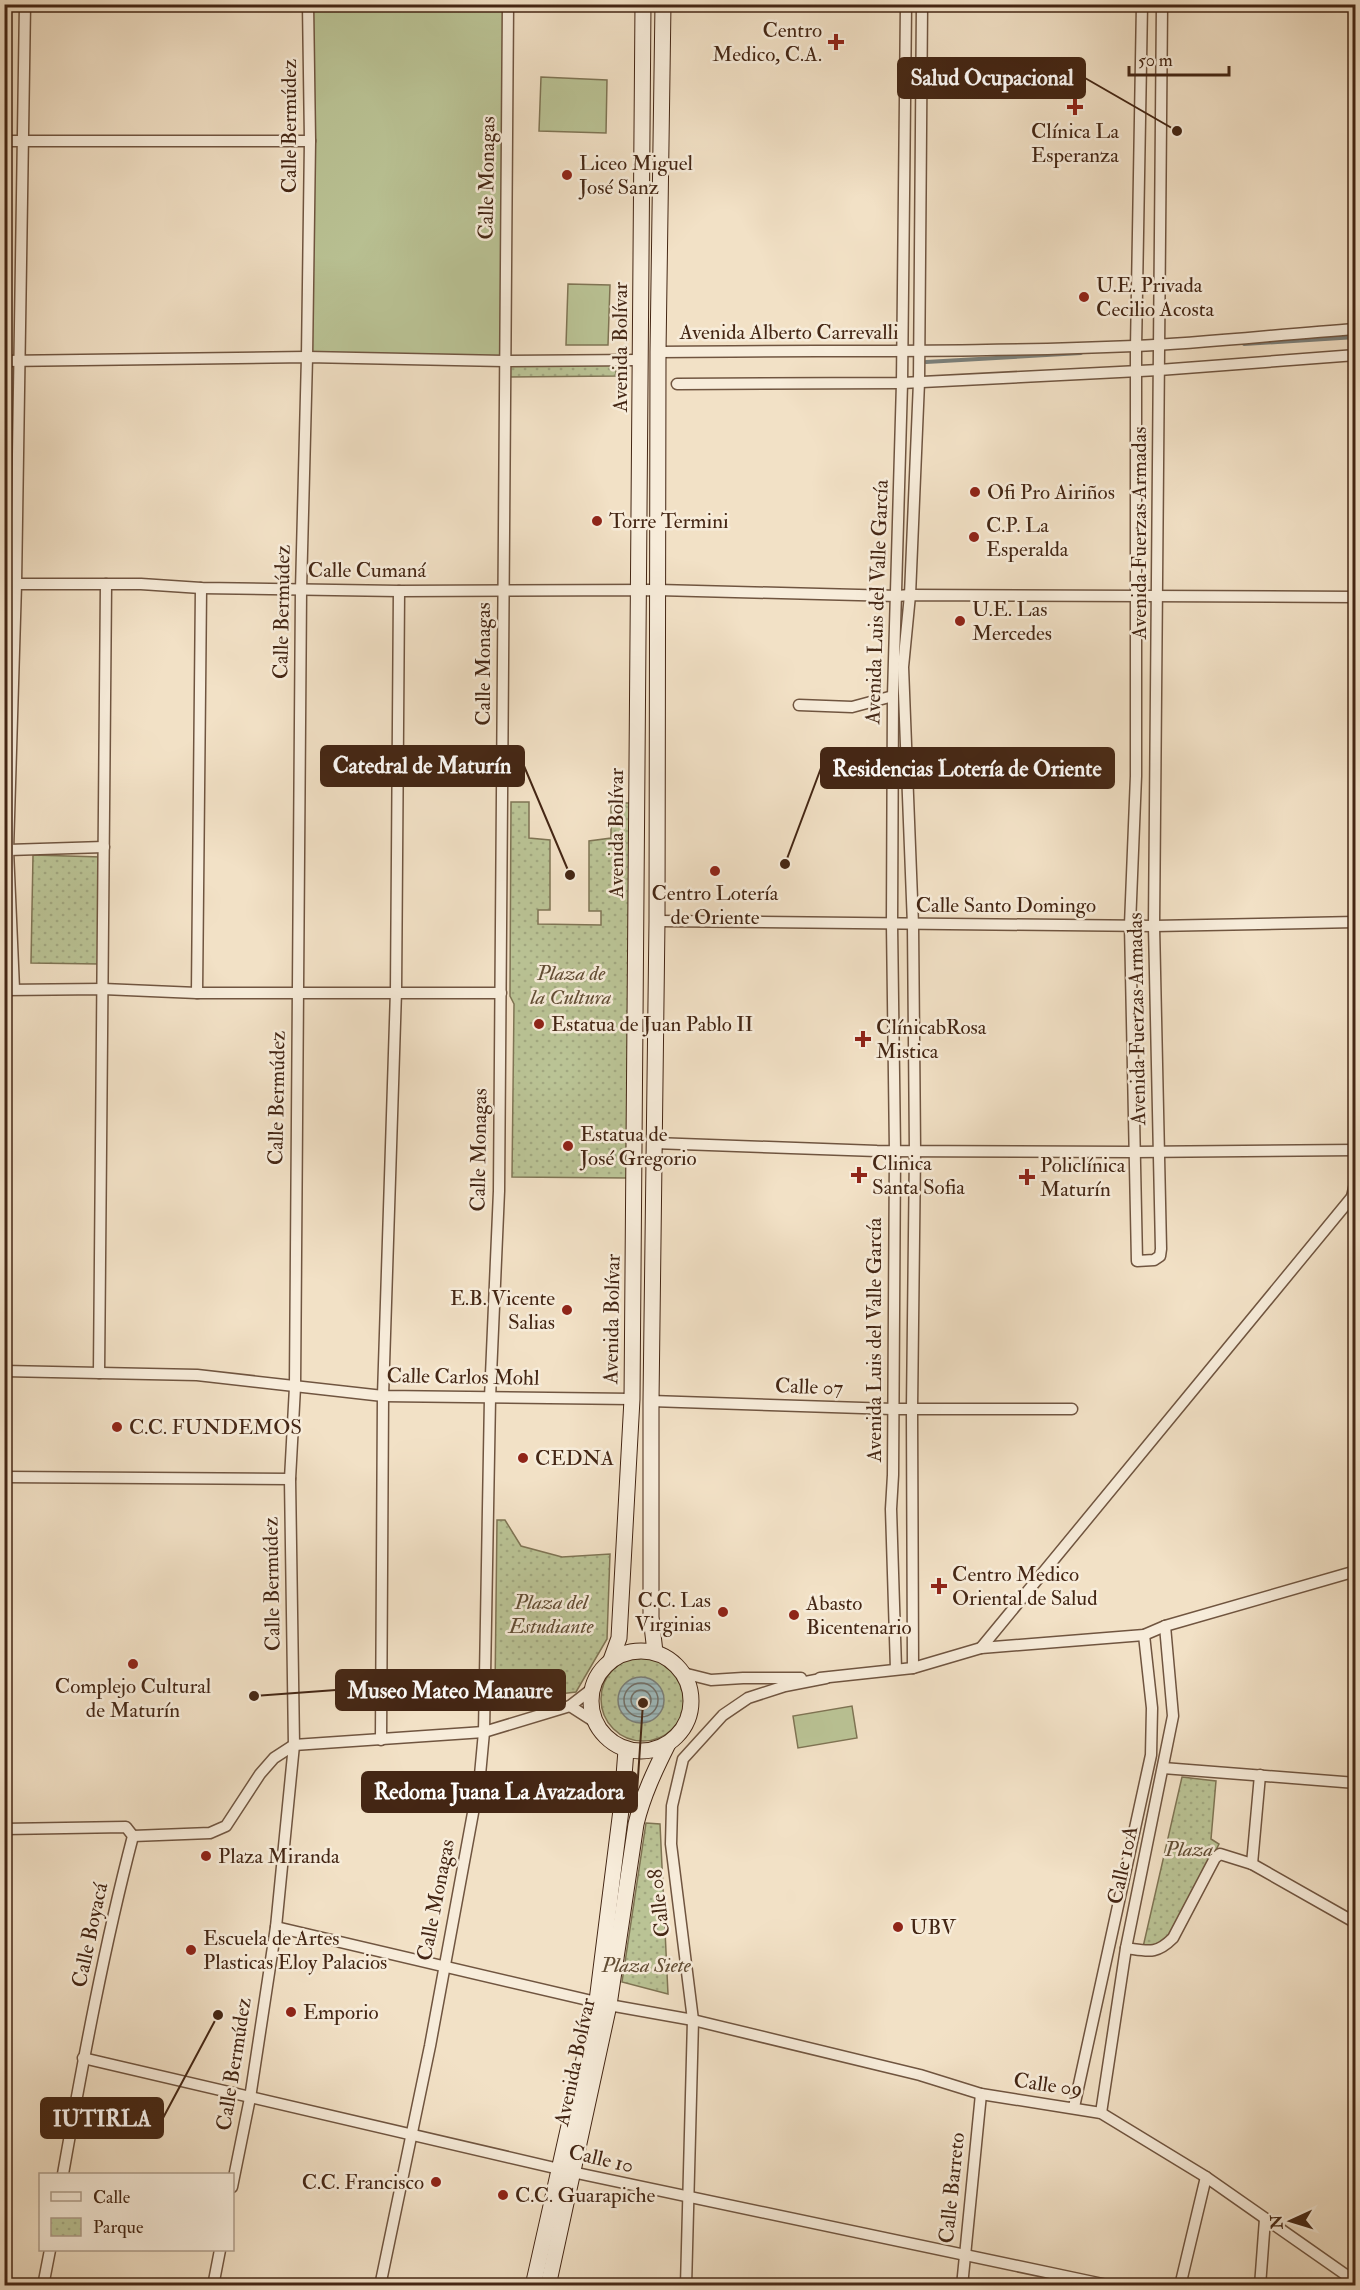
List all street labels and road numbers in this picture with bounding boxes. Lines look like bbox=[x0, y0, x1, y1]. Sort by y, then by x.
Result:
street label: Calle Bermúdez bbox=[276, 59, 303, 193]
street label: Calle Monagas bbox=[472, 116, 502, 240]
street label: Avenida Bolívar bbox=[607, 282, 634, 413]
street label: Avenida Alberto Carrevalli bbox=[678, 319, 899, 346]
street label: Avenida Fuerzas Armadas bbox=[1126, 427, 1153, 641]
street label: Avenida Luis del Valle García bbox=[859, 479, 895, 726]
street label: Calle Bermúdez bbox=[267, 545, 297, 679]
street label: Calle Cumaná bbox=[308, 557, 426, 584]
street label: Calle Monagas bbox=[470, 602, 497, 726]
street label: Avenida Bolívar bbox=[603, 768, 630, 899]
street label: Calle Santo Domingo bbox=[916, 892, 1096, 919]
street label: Avenida Fuerzas Armadas bbox=[1122, 912, 1152, 1127]
street label: Calle Bermúdez bbox=[262, 1031, 292, 1165]
street label: Calle Monagas bbox=[464, 1088, 494, 1212]
street label: Avenida Luis del Valle García bbox=[861, 1217, 888, 1463]
street label: Avenida Bolívar bbox=[597, 1253, 627, 1385]
street label: Calle Carlos Mohl bbox=[386, 1362, 540, 1392]
street label: Calle 07 bbox=[774, 1372, 844, 1402]
street label: Calle Bermúdez bbox=[257, 1517, 287, 1651]
street label: Calle 10A bbox=[1102, 1823, 1144, 1907]
street label: Calle Monagas bbox=[411, 1837, 461, 1963]
street label: Calle 08 bbox=[641, 1867, 677, 1939]
street label: Calle Boyacá bbox=[66, 1880, 114, 1990]
street label: Avenida Bolívar bbox=[548, 1995, 602, 2129]
street label: Calle Bermúdez bbox=[210, 1996, 258, 2132]
street label: Calle 09 bbox=[1012, 2067, 1084, 2103]
street label: Calle Barreto bbox=[933, 2131, 971, 2245]
street label: Calle 10 bbox=[566, 2138, 636, 2180]

